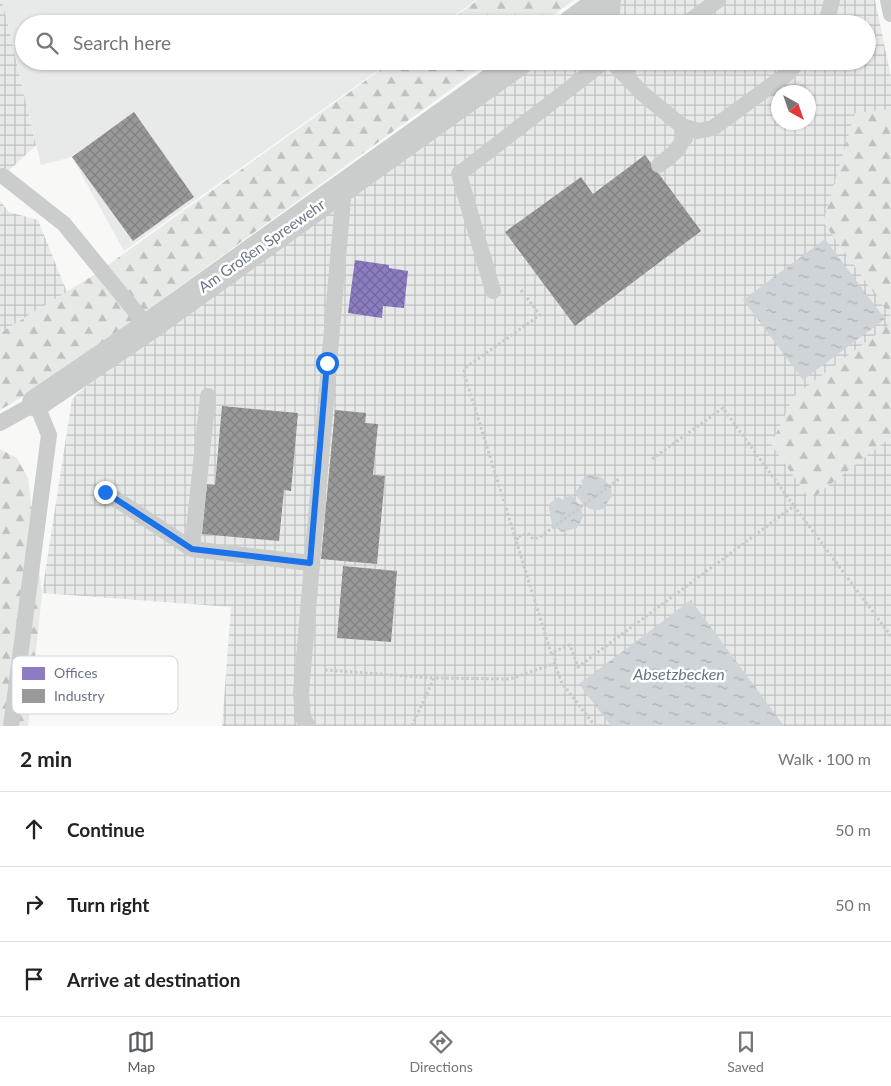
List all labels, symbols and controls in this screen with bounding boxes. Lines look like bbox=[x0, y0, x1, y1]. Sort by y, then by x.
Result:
search box bbox=[15, 15, 876, 70]
icon: search bbox=[33, 29, 61, 57]
text: Search here bbox=[73, 31, 171, 54]
north arrow bbox=[771, 85, 816, 130]
street label: Am Großen Spreewehr bbox=[195, 194, 329, 296]
route start bbox=[316, 352, 339, 375]
route end bbox=[94, 481, 117, 504]
legend bbox=[12, 656, 178, 714]
text: Offices bbox=[54, 664, 98, 681]
water label: Absetzbecken bbox=[632, 664, 725, 683]
text: Industry bbox=[54, 687, 105, 704]
text: 2 min bbox=[20, 746, 72, 771]
text: Walk · 100 m bbox=[778, 749, 871, 768]
icon: ahead bbox=[20, 815, 48, 843]
text: Continue bbox=[67, 818, 145, 841]
text: 50 m bbox=[835, 820, 871, 839]
icon: right bbox=[20, 890, 48, 918]
text: Turn right bbox=[67, 893, 149, 916]
text: 50 m bbox=[835, 895, 871, 914]
icon: arrive bbox=[20, 965, 48, 993]
text: Arrive at destination bbox=[67, 968, 240, 991]
tab: Map bbox=[127, 1028, 155, 1075]
tab: Directions bbox=[410, 1028, 473, 1075]
tab: Saved bbox=[727, 1028, 764, 1075]

